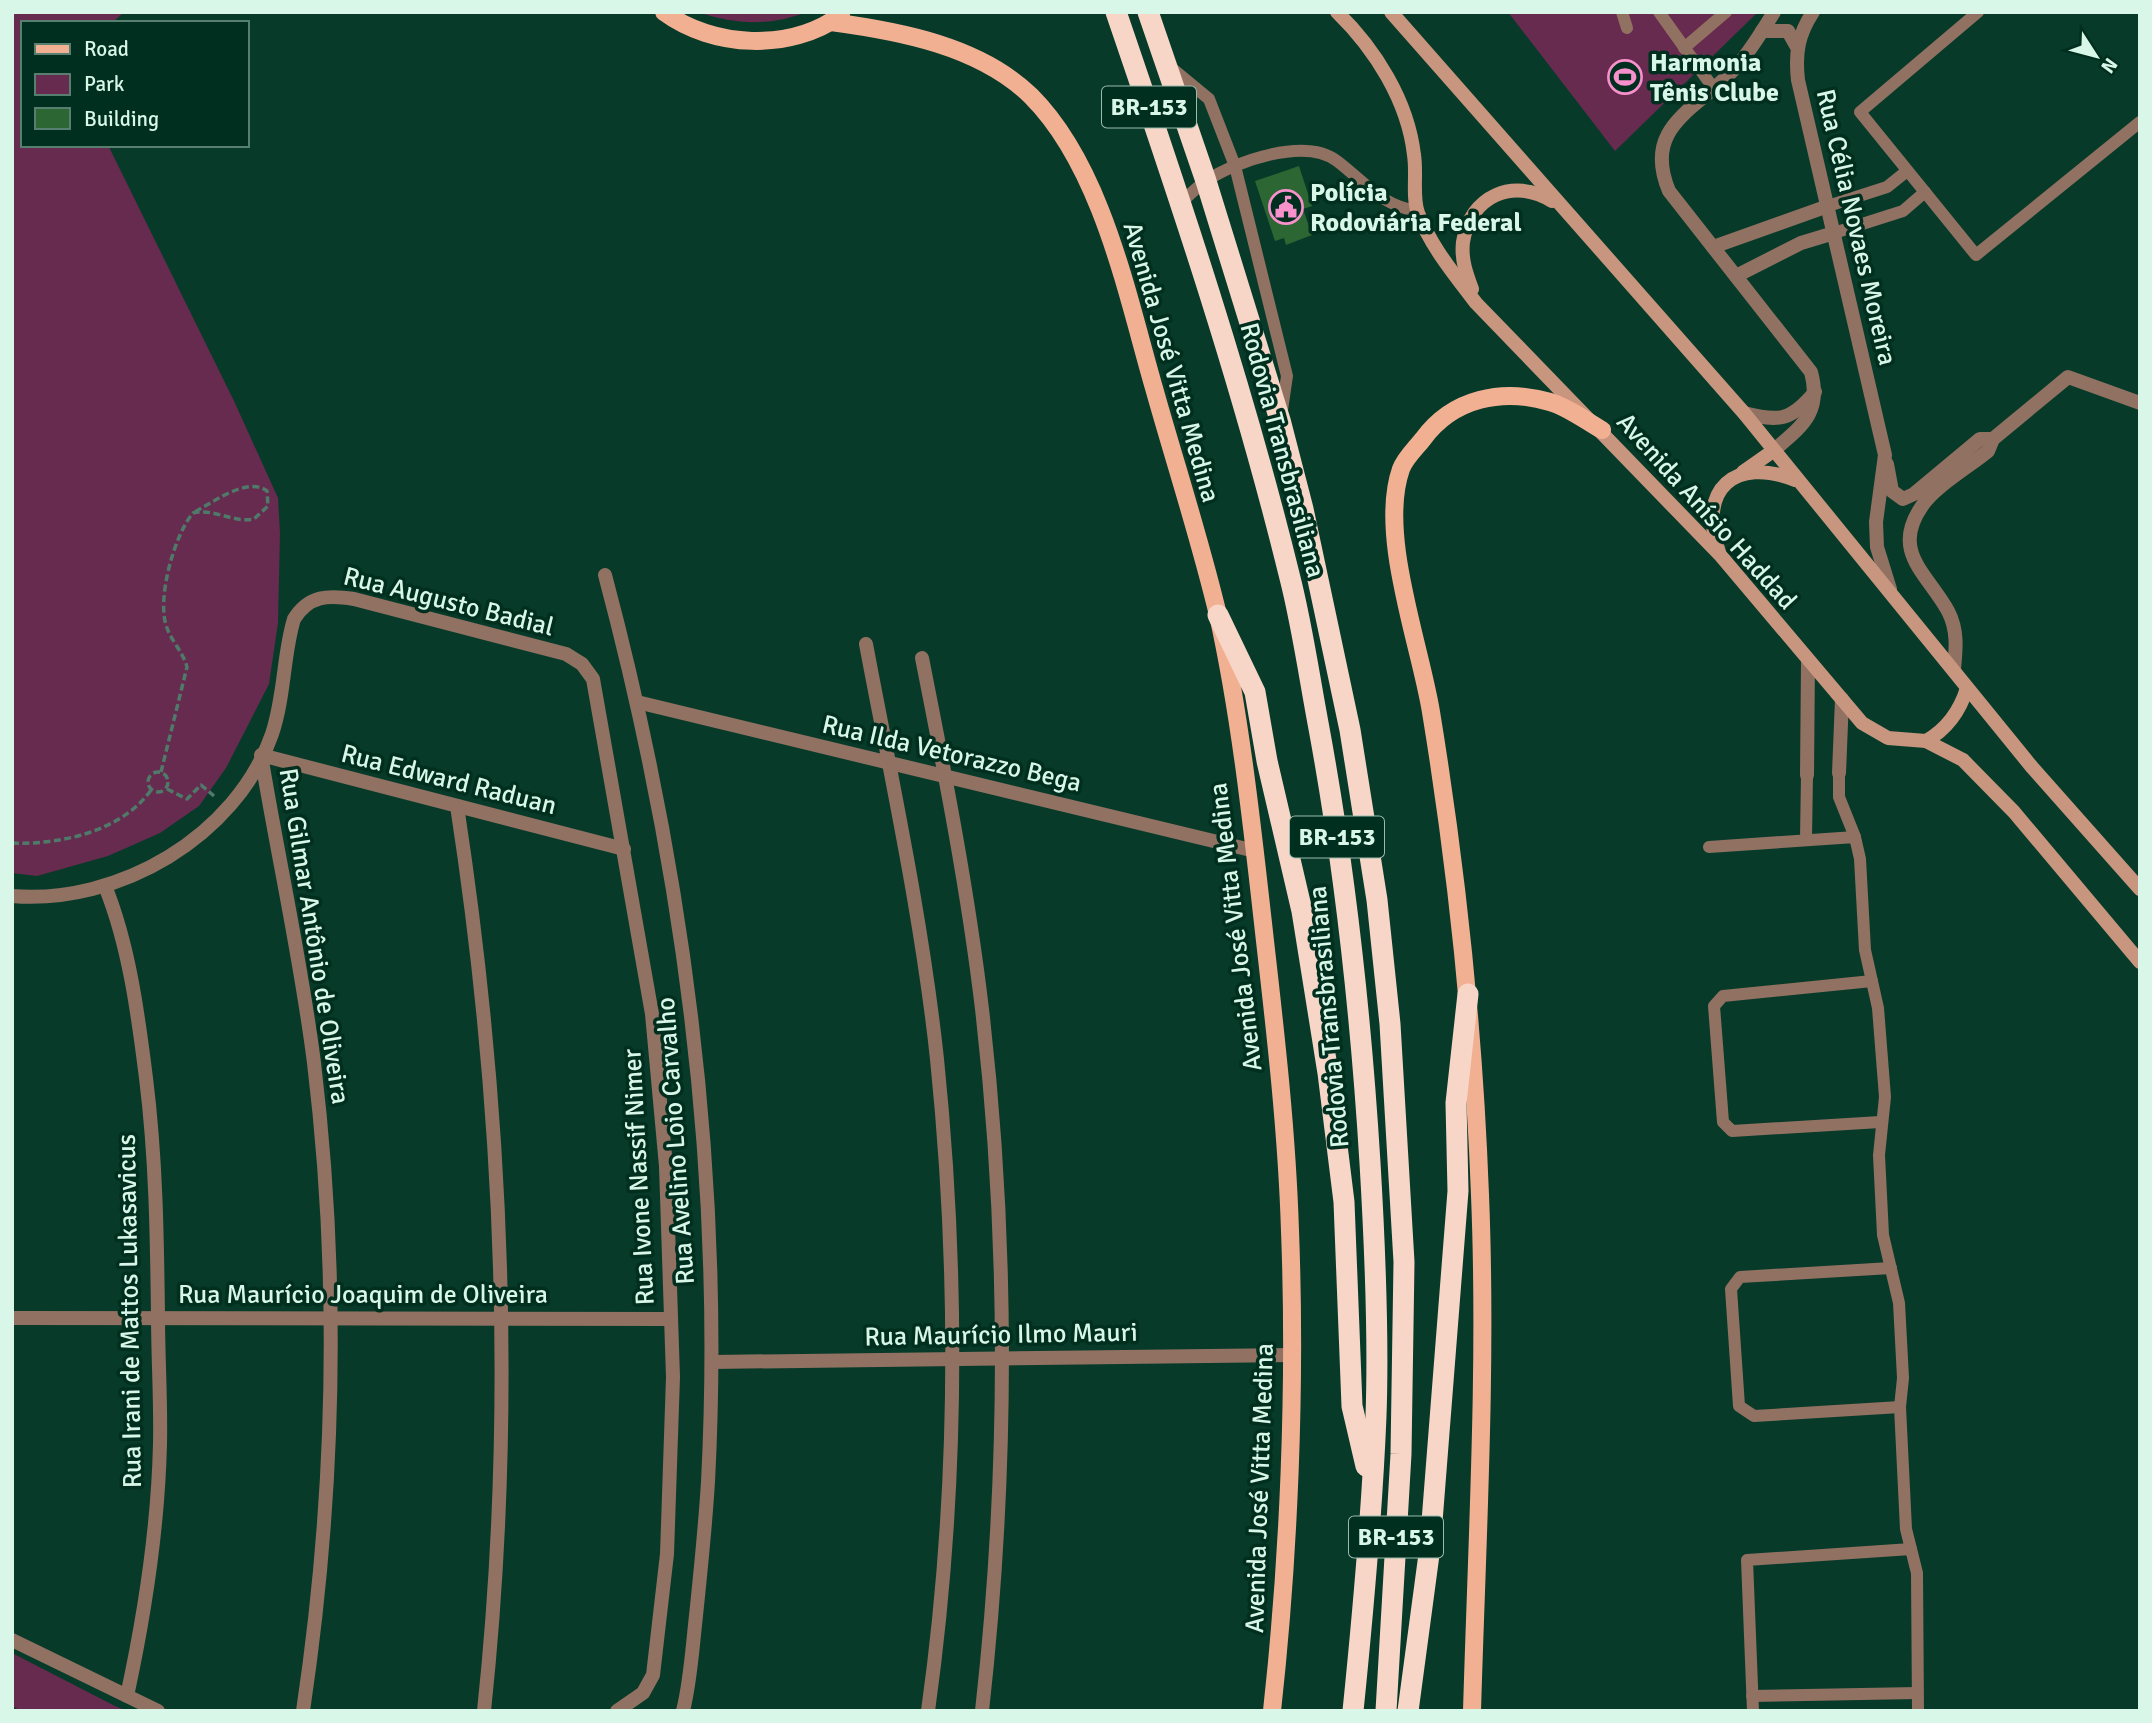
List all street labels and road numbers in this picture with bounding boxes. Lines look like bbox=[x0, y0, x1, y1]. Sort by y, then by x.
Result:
road number: BR-153 bbox=[1102, 86, 1196, 128]
street label: Rua Célia Novaes Moreira bbox=[1809, 86, 1903, 368]
street label: Avenida José Vitta Medina bbox=[1116, 218, 1226, 506]
street label: Rodovia Transbrasiliana bbox=[1233, 319, 1331, 581]
street label: Avenida Anísio Haddad bbox=[1609, 407, 1803, 617]
street label: Rua Augusto Badial bbox=[340, 560, 557, 644]
street label: Rua Ilda Vetorazzo Bega bbox=[819, 709, 1085, 799]
street label: Rua Edward Raduan bbox=[338, 738, 560, 822]
street label: Rua Gilmar Antônio de Oliveira bbox=[272, 766, 356, 1106]
street label: Avenida José Vitta Medina bbox=[1202, 781, 1270, 1073]
road number: BR-153 bbox=[1290, 816, 1384, 858]
street label: Rodovia Transbrasiliana bbox=[1302, 885, 1356, 1149]
street label: Rua Avelino Loio Carvalho bbox=[650, 996, 702, 1286]
street label: Rua Ivone Nassif Nimer bbox=[616, 1047, 662, 1306]
street label: Rua Irani de Mattos Lukasavicus bbox=[111, 1134, 149, 1488]
street label: Rua Maurício Joaquim de Oliveira bbox=[178, 1279, 548, 1311]
street label: Rua Maurício Ilmo Mauri bbox=[864, 1317, 1138, 1353]
street label: Avenida José Vitta Medina bbox=[1239, 1342, 1281, 1634]
road number: BR-153 bbox=[1349, 1517, 1443, 1558]

